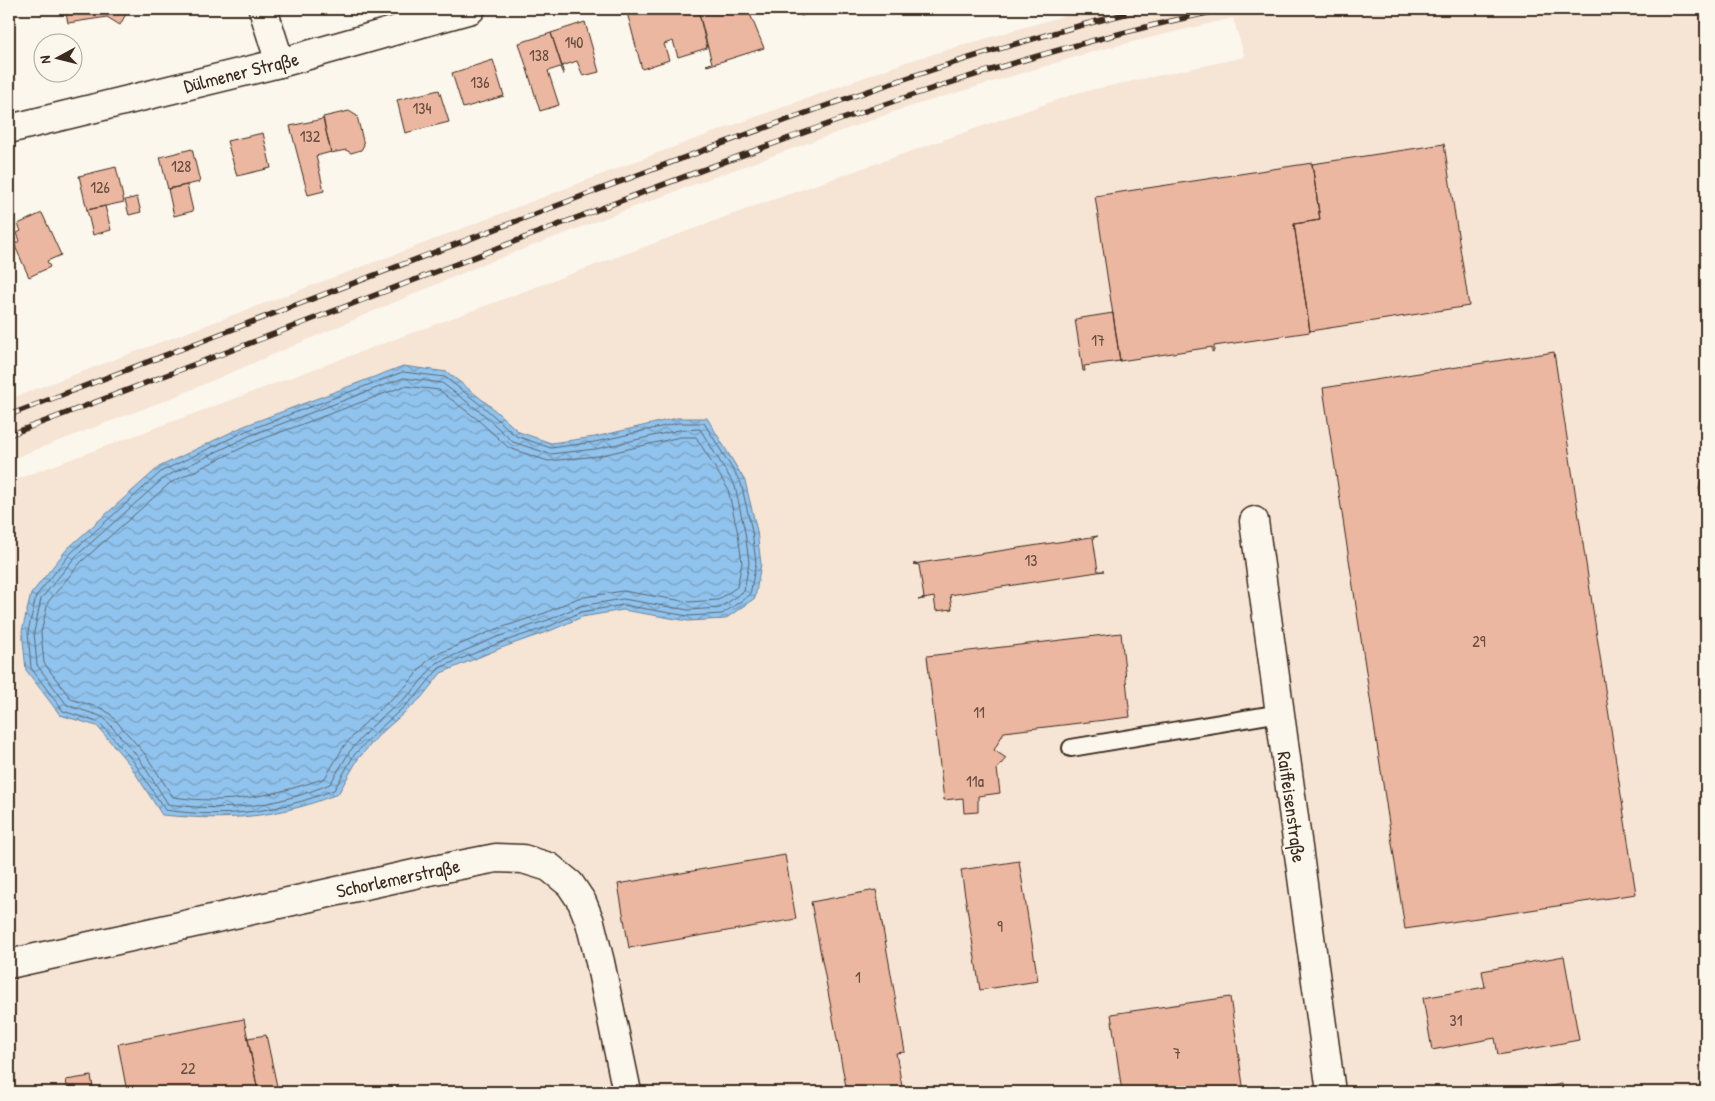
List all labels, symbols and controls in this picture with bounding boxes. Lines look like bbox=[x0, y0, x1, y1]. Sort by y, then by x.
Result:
house number: 140 bbox=[565, 31, 583, 53]
north arrow bbox=[32, 32, 82, 82]
house number: 138 bbox=[529, 44, 549, 66]
street label: Dülmener Straße bbox=[181, 45, 302, 99]
text: N bbox=[35, 54, 54, 65]
house number: 136 bbox=[470, 71, 490, 93]
house number: 134 bbox=[413, 97, 431, 119]
house number: 132 bbox=[300, 125, 321, 147]
house number: 128 bbox=[171, 155, 191, 177]
house number: 126 bbox=[90, 176, 110, 198]
house number: 17 bbox=[1091, 329, 1105, 351]
house number: 13 bbox=[1025, 549, 1037, 571]
house number: 29 bbox=[1472, 630, 1486, 652]
house number: 11 bbox=[973, 701, 985, 723]
street label: Raiffeisenstraße bbox=[1271, 750, 1313, 865]
house number: 11a bbox=[966, 770, 984, 792]
street label: Schorlemerstraße bbox=[334, 852, 463, 904]
house number: 9 bbox=[997, 915, 1003, 937]
house number: 1 bbox=[855, 966, 861, 988]
house number: 31 bbox=[1450, 1009, 1463, 1031]
house number: 7 bbox=[1173, 1042, 1181, 1064]
house number: 22 bbox=[181, 1057, 196, 1079]

